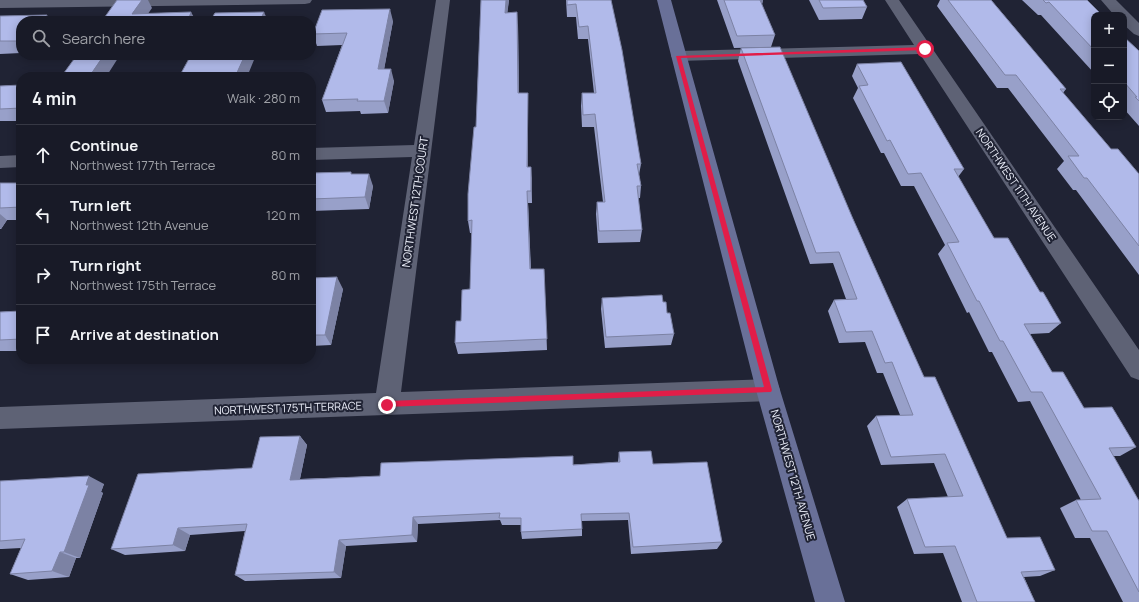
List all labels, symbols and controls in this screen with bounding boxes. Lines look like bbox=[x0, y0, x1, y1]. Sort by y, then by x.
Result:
map controls bbox=[1091, 12, 1127, 120]
button: + bbox=[1091, 12, 1127, 48]
search box bbox=[16, 16, 316, 60]
icon: search bbox=[30, 27, 52, 49]
text: Search here bbox=[62, 28, 145, 49]
route start bbox=[916, 40, 934, 58]
button: − bbox=[1091, 48, 1127, 84]
button: locate bbox=[1091, 84, 1127, 120]
text: 4 min bbox=[32, 87, 76, 110]
text: Walk · 280 m bbox=[227, 89, 300, 107]
street label: NORTHWEST 11TH AVENUE bbox=[973, 125, 1060, 244]
text: Continue bbox=[70, 135, 138, 156]
street label: NORTHWEST 12TH COURT bbox=[398, 135, 431, 268]
icon: ahead bbox=[32, 144, 54, 166]
text: 80 m bbox=[271, 146, 300, 164]
text: Northwest 177th Terrace bbox=[70, 156, 215, 174]
text: Turn left bbox=[70, 195, 132, 216]
icon: left bbox=[32, 204, 54, 226]
text: 120 m bbox=[266, 206, 300, 224]
text: Northwest 12th Avenue bbox=[70, 216, 209, 234]
text: Turn right bbox=[70, 255, 141, 276]
icon: right bbox=[32, 264, 54, 286]
text: 80 m bbox=[271, 266, 300, 284]
text: Northwest 175th Terrace bbox=[70, 276, 216, 294]
icon: arrive bbox=[32, 324, 54, 346]
text: Arrive at destination bbox=[70, 324, 219, 345]
route end bbox=[378, 396, 396, 414]
street label: NORTHWEST 175TH TERRACE bbox=[214, 397, 362, 418]
street label: NORTHWEST 12TH AVENUE bbox=[768, 408, 819, 542]

